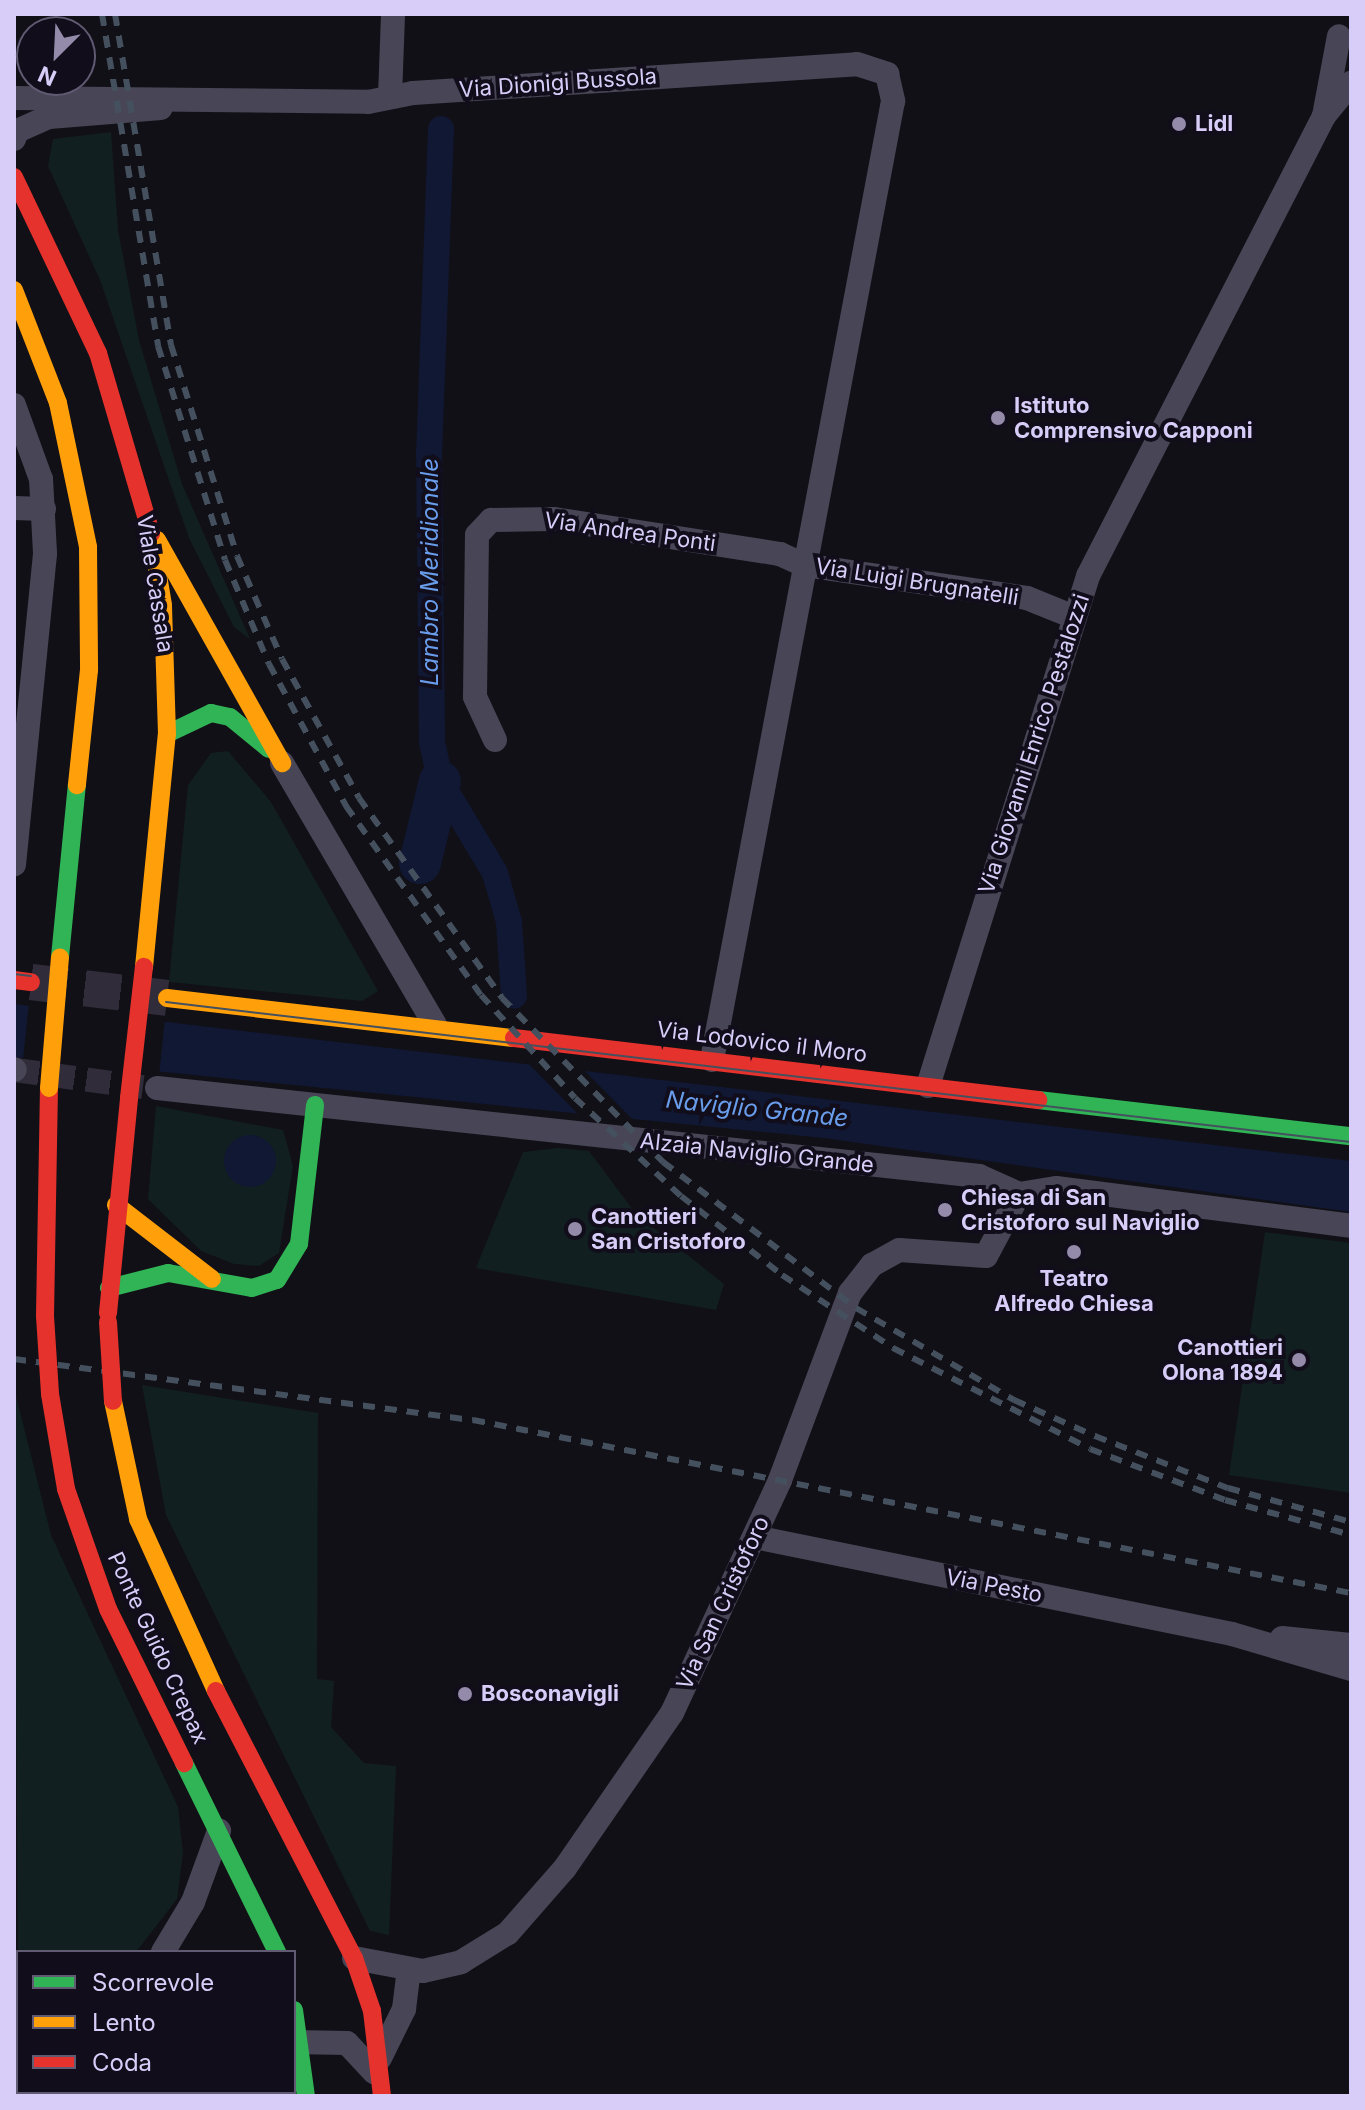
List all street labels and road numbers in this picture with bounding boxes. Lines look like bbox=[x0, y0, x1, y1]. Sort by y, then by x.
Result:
street label: Via Dionigi Bussola bbox=[458, 63, 658, 103]
street label: Via Andrea Ponti bbox=[543, 507, 717, 557]
street label: Viale Cassala bbox=[131, 513, 179, 655]
street label: Via Luigi Brugnatelli bbox=[814, 553, 1020, 611]
street label: Via Giovanni Enrico Pestalozzi bbox=[973, 591, 1095, 897]
street label: Via Lodovico il Moro bbox=[655, 1016, 869, 1068]
street label: Alzaia Naviglio Grande bbox=[639, 1128, 875, 1178]
street label: Via San Cristoforo bbox=[671, 1512, 775, 1694]
street label: Ponte Guido Crepax bbox=[102, 1548, 214, 1748]
street label: Via Pesto bbox=[944, 1564, 1044, 1608]

